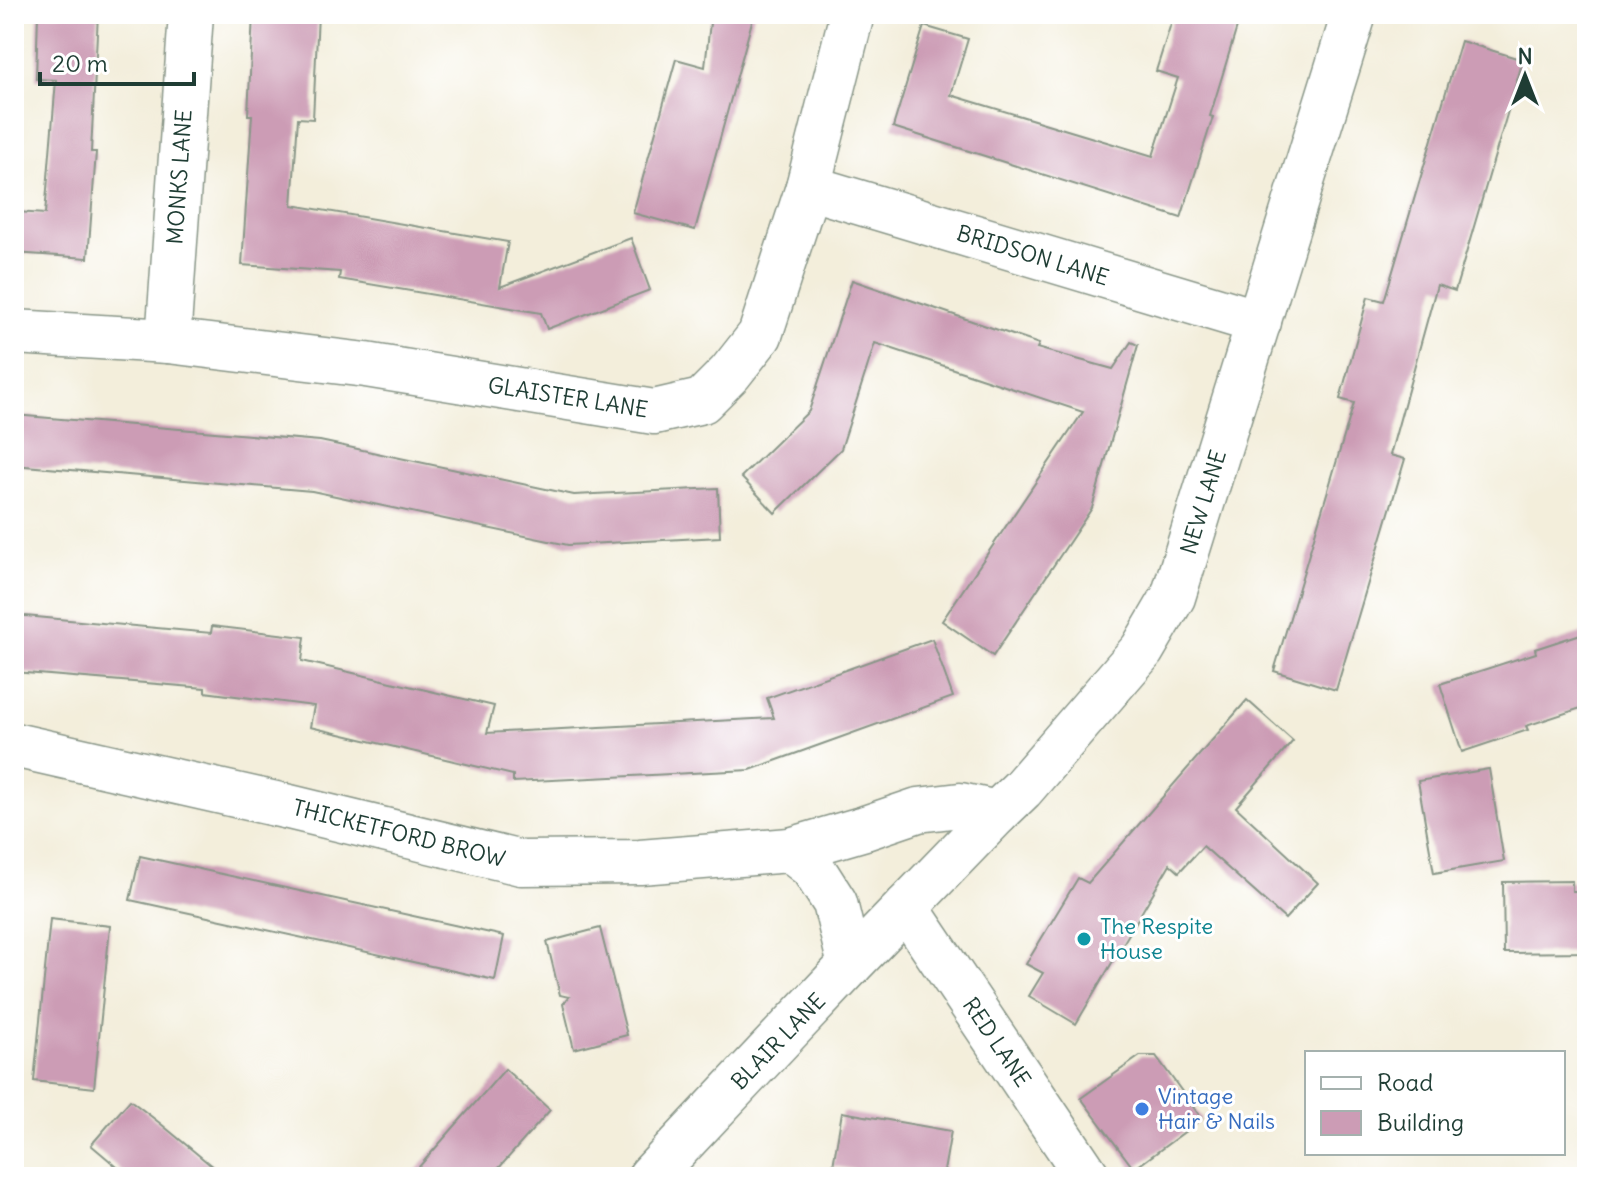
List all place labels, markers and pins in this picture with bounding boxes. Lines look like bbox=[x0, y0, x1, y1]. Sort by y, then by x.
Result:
place label: The Respite House bbox=[1100, 912, 1213, 965]
marker: The Respite House bbox=[1075, 930, 1093, 948]
place label: Vintage Hair & Nails bbox=[1158, 1082, 1275, 1135]
marker: Vintage Hair & Nails bbox=[1133, 1100, 1151, 1118]

